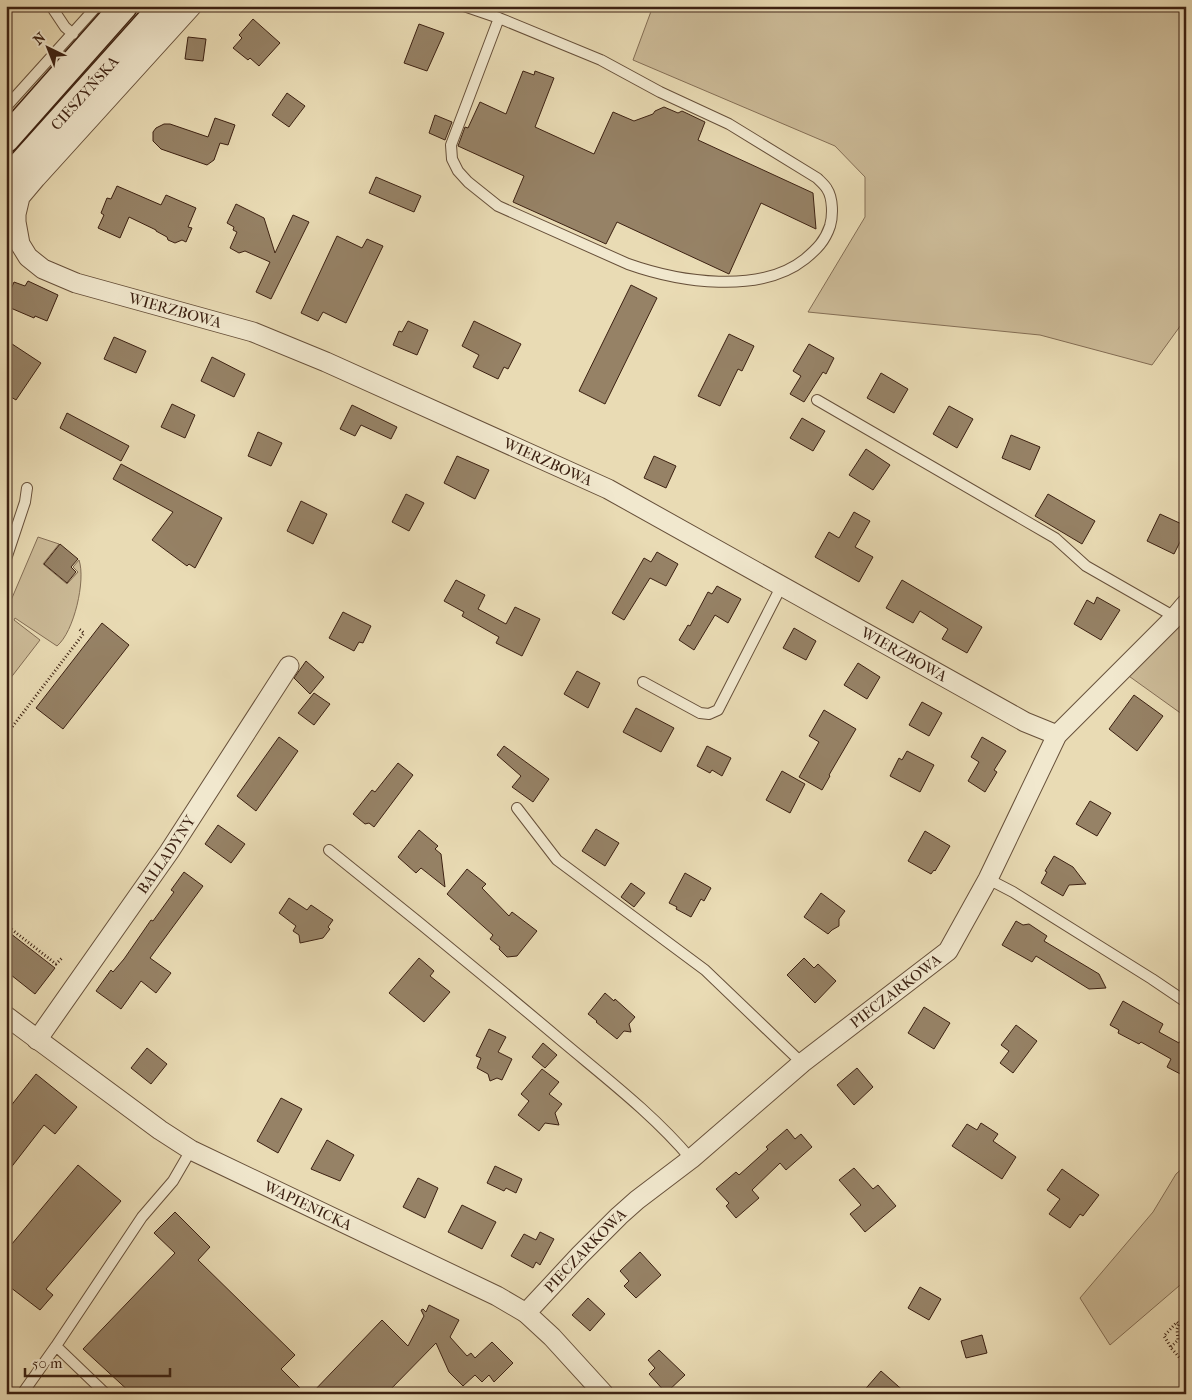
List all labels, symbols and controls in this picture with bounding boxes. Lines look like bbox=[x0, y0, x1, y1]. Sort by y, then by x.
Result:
north arrow bbox=[22, 22, 72, 72]
text: N bbox=[30, 29, 49, 49]
street label: CIESZYŃSKA bbox=[47, 52, 123, 134]
street label: WIERZBOWA bbox=[126, 289, 224, 332]
street label: WIERZBOWA bbox=[500, 434, 595, 490]
street label: WIERZBOWA bbox=[857, 623, 950, 686]
street label: BALLADYNY bbox=[133, 811, 200, 897]
street label: PIECZARKOWA bbox=[846, 950, 945, 1032]
street label: WAPIENICKA bbox=[260, 1177, 355, 1235]
street label: PIECZARKOWA bbox=[540, 1205, 630, 1297]
scale bar bbox=[25, 1345, 170, 1377]
text: 50 m bbox=[32, 1354, 63, 1372]

